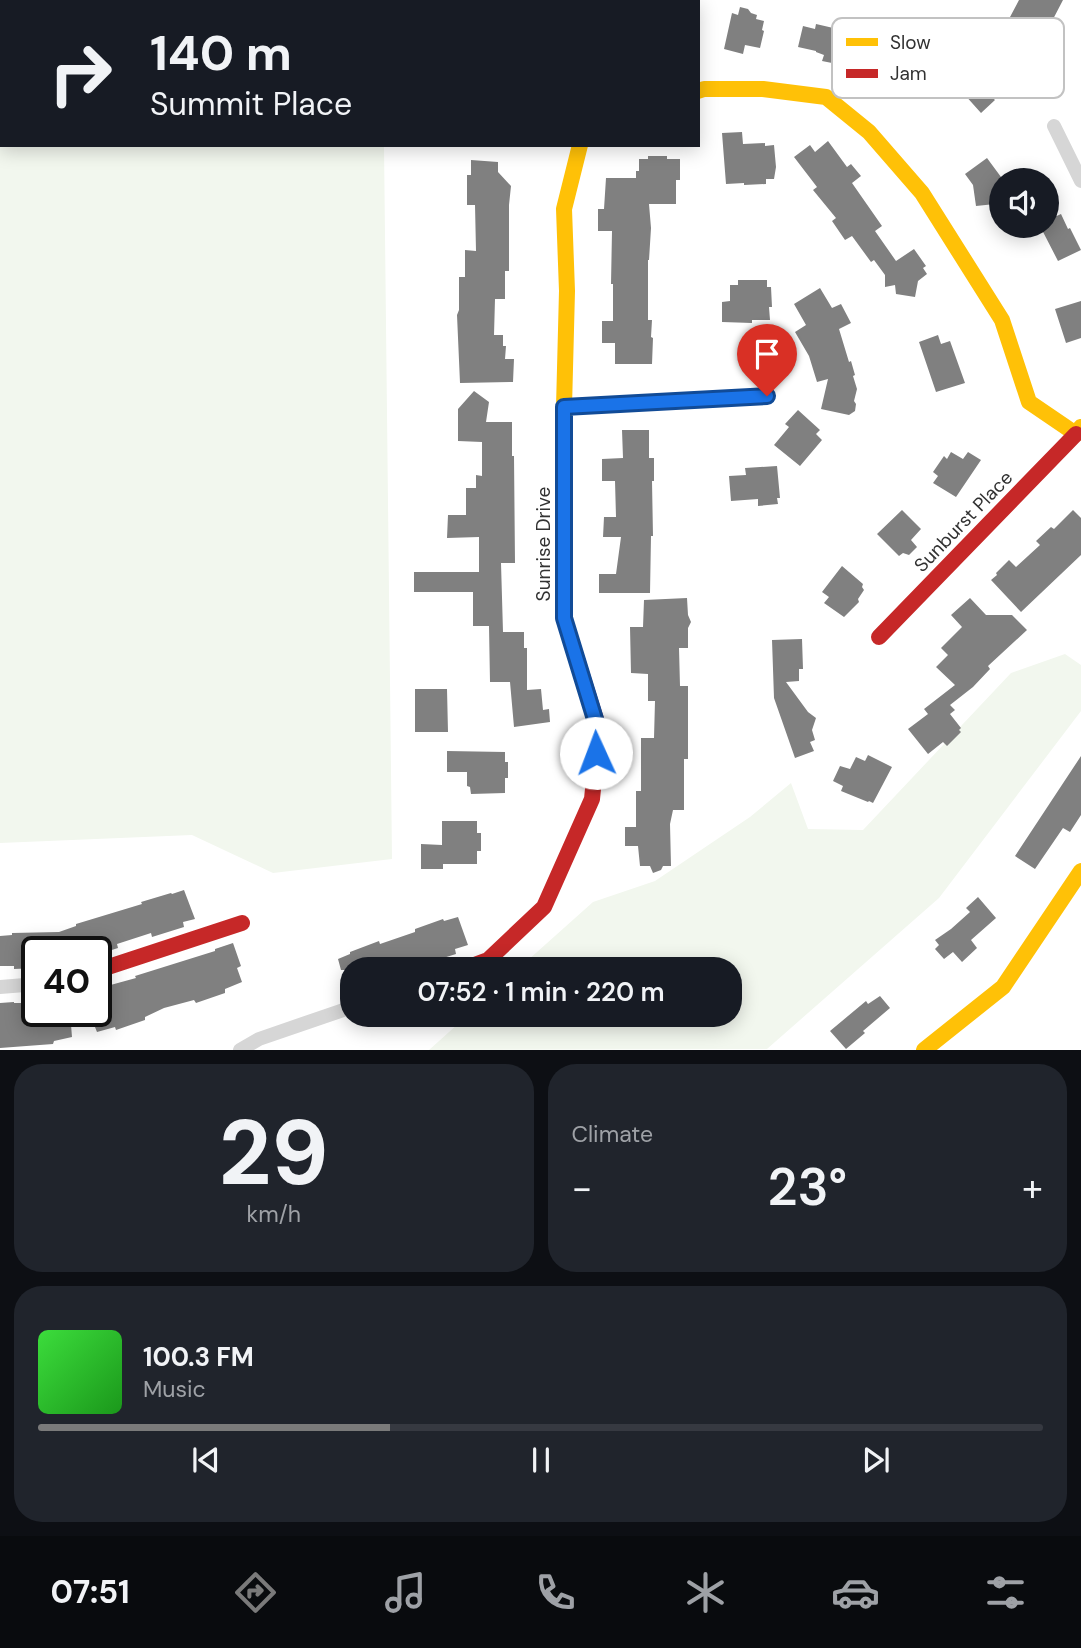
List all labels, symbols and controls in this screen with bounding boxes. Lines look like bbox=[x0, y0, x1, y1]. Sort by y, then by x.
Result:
legend bbox=[832, 18, 1064, 98]
text: 140 m bbox=[150, 21, 292, 85]
icon: right bbox=[35, 28, 126, 119]
text: Slow bbox=[890, 30, 931, 55]
text: Jam bbox=[890, 61, 927, 86]
text: Summit Place bbox=[150, 83, 352, 125]
map controls bbox=[989, 168, 1059, 238]
button: sound bbox=[989, 168, 1059, 238]
pin bbox=[737, 324, 797, 396]
icon: arrive bbox=[748, 335, 786, 373]
street label: Sunburst Place bbox=[909, 465, 1018, 577]
street label: Sunrise Drive bbox=[531, 487, 556, 601]
position arrow bbox=[559, 716, 633, 790]
speed limit sign: 40 bbox=[21, 936, 112, 1027]
text: 07:52 · 1 min · 220 m bbox=[418, 975, 665, 1009]
text: 29 bbox=[219, 1094, 329, 1212]
text: Climate bbox=[572, 1119, 653, 1149]
text: 23° bbox=[767, 1153, 847, 1221]
text: − bbox=[572, 1163, 592, 1213]
text: + bbox=[1022, 1163, 1043, 1213]
text: km/h bbox=[247, 1199, 301, 1229]
text: 100.3 FM bbox=[143, 1340, 254, 1374]
text: Music bbox=[143, 1374, 206, 1404]
icon: previous bbox=[187, 1441, 225, 1479]
icon: pause bbox=[522, 1441, 560, 1479]
icon: next bbox=[857, 1441, 895, 1479]
icon: directions bbox=[231, 1568, 280, 1617]
icon: music bbox=[381, 1568, 430, 1617]
icon: phone bbox=[531, 1568, 580, 1617]
icon: climate bbox=[681, 1568, 730, 1617]
icon: car bbox=[831, 1568, 880, 1617]
icon: filters bbox=[981, 1568, 1030, 1617]
text: 07:51 bbox=[51, 1571, 130, 1613]

